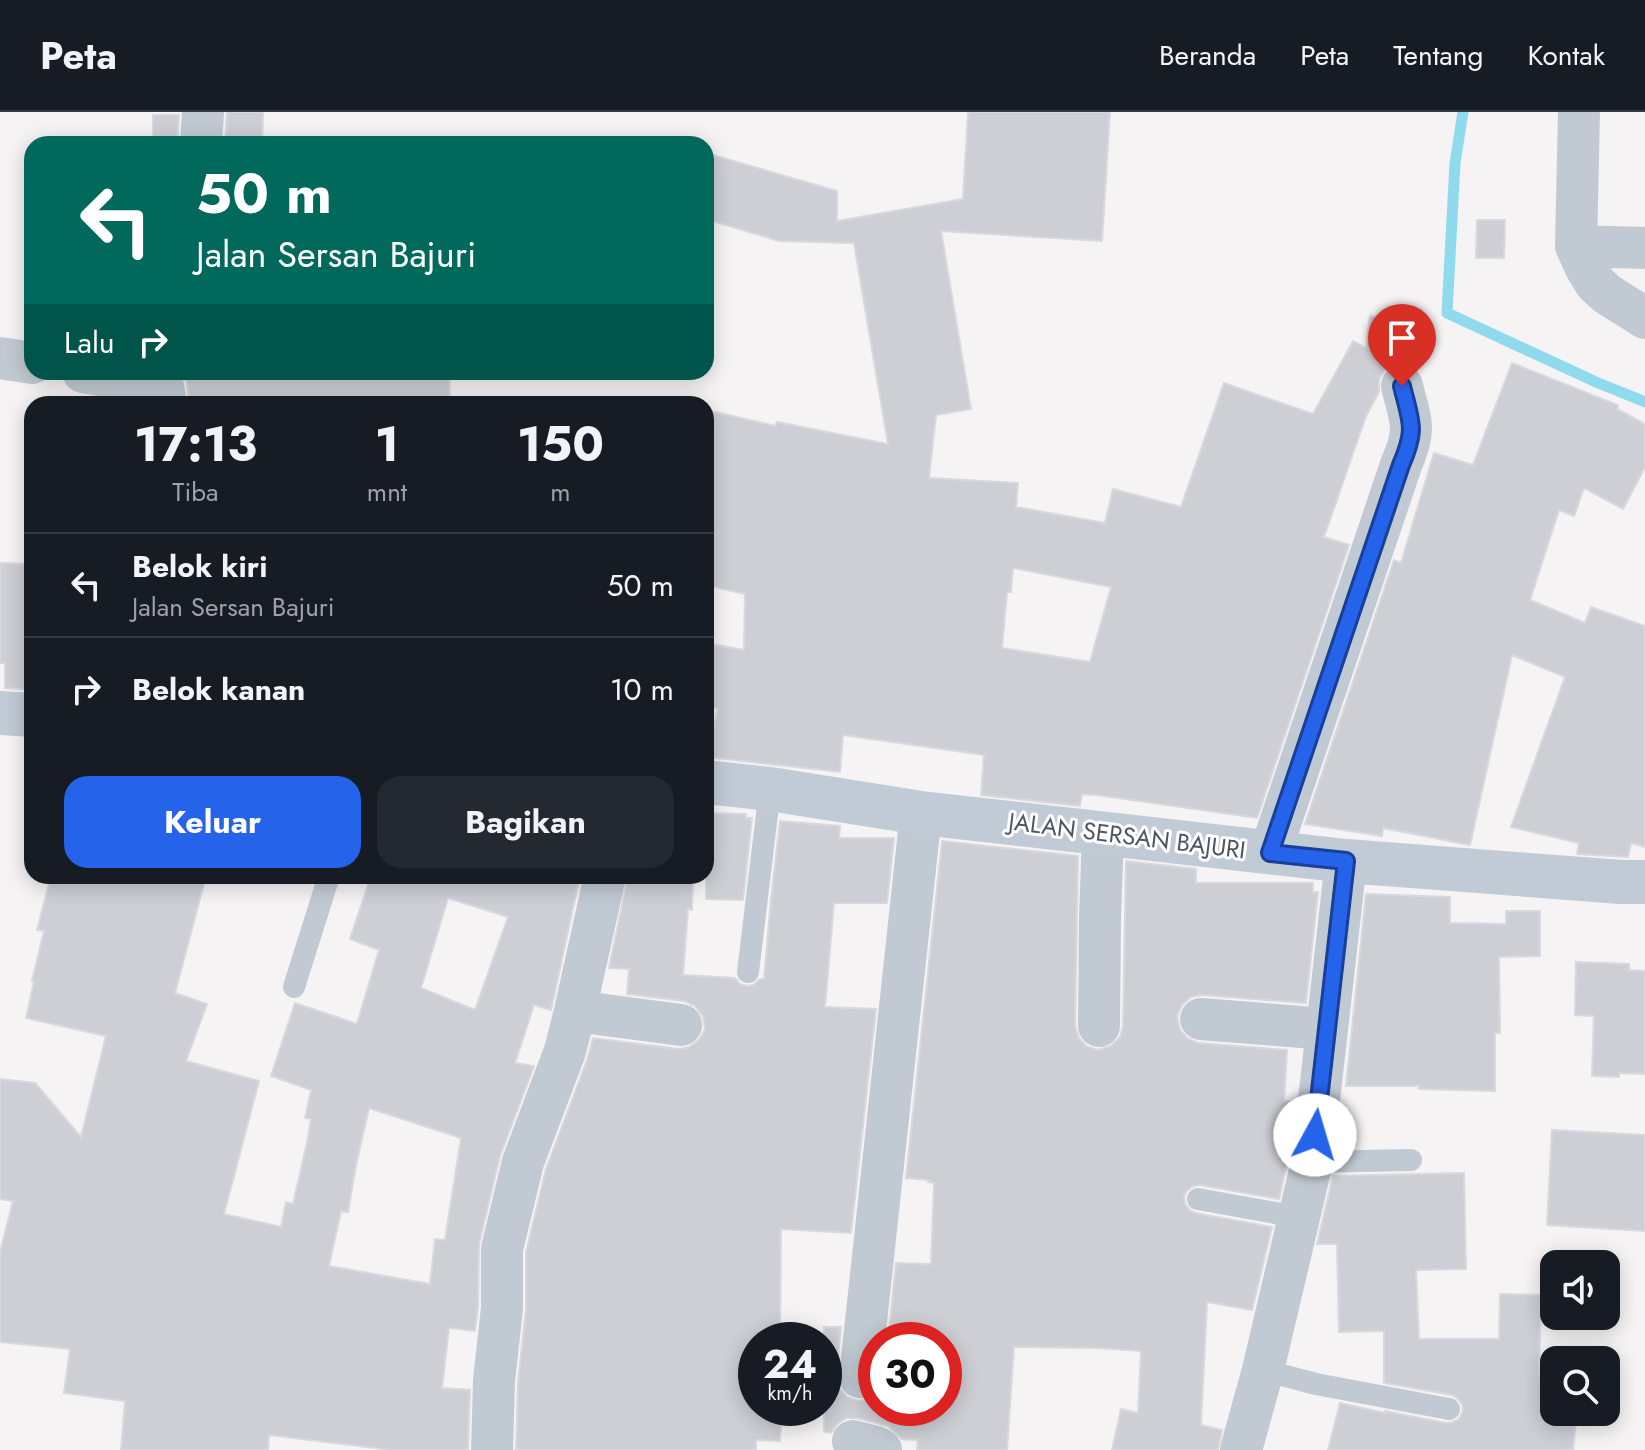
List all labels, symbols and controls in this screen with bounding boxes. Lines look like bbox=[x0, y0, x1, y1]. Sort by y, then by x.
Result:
text: Peta bbox=[40, 28, 117, 83]
text: Beranda bbox=[1159, 35, 1256, 76]
text: Peta bbox=[1300, 35, 1349, 76]
text: Tentang bbox=[1393, 35, 1484, 76]
text: Kontak bbox=[1528, 35, 1605, 76]
text: 50 m bbox=[196, 153, 332, 234]
icon: left bbox=[64, 168, 168, 272]
text: Jalan Sersan Bajuri bbox=[196, 228, 476, 280]
pin bbox=[1368, 304, 1436, 386]
icon: arrive bbox=[1380, 316, 1424, 360]
icon: right bbox=[131, 320, 175, 364]
text: Lalu bbox=[64, 321, 115, 364]
text: 17:13 bbox=[134, 410, 257, 479]
text: 1 bbox=[375, 410, 399, 479]
text: 150 bbox=[517, 410, 604, 479]
text: Tiba bbox=[172, 473, 219, 511]
text: mnt bbox=[367, 473, 407, 511]
text: m bbox=[550, 473, 571, 511]
text: Belok kiri bbox=[132, 545, 267, 588]
icon: left bbox=[64, 563, 108, 607]
text: 50 m bbox=[607, 564, 674, 607]
text: Jalan Sersan Bajuri bbox=[132, 588, 335, 626]
icon: right bbox=[64, 667, 108, 711]
text: Belok kanan bbox=[132, 668, 305, 711]
text: 10 m bbox=[610, 668, 674, 711]
button: Keluar bbox=[64, 776, 361, 868]
button: Bagikan bbox=[377, 776, 674, 868]
street label: JALAN SERSAN BAJURI bbox=[1004, 803, 1247, 867]
position arrow bbox=[1273, 1093, 1357, 1177]
map controls bbox=[1540, 1250, 1620, 1426]
button: sound bbox=[1540, 1250, 1620, 1330]
speed limit sign: 30 bbox=[858, 1322, 962, 1426]
text: 24 bbox=[763, 1335, 817, 1393]
button: search bbox=[1540, 1346, 1620, 1426]
text: km/h bbox=[767, 1379, 813, 1408]

